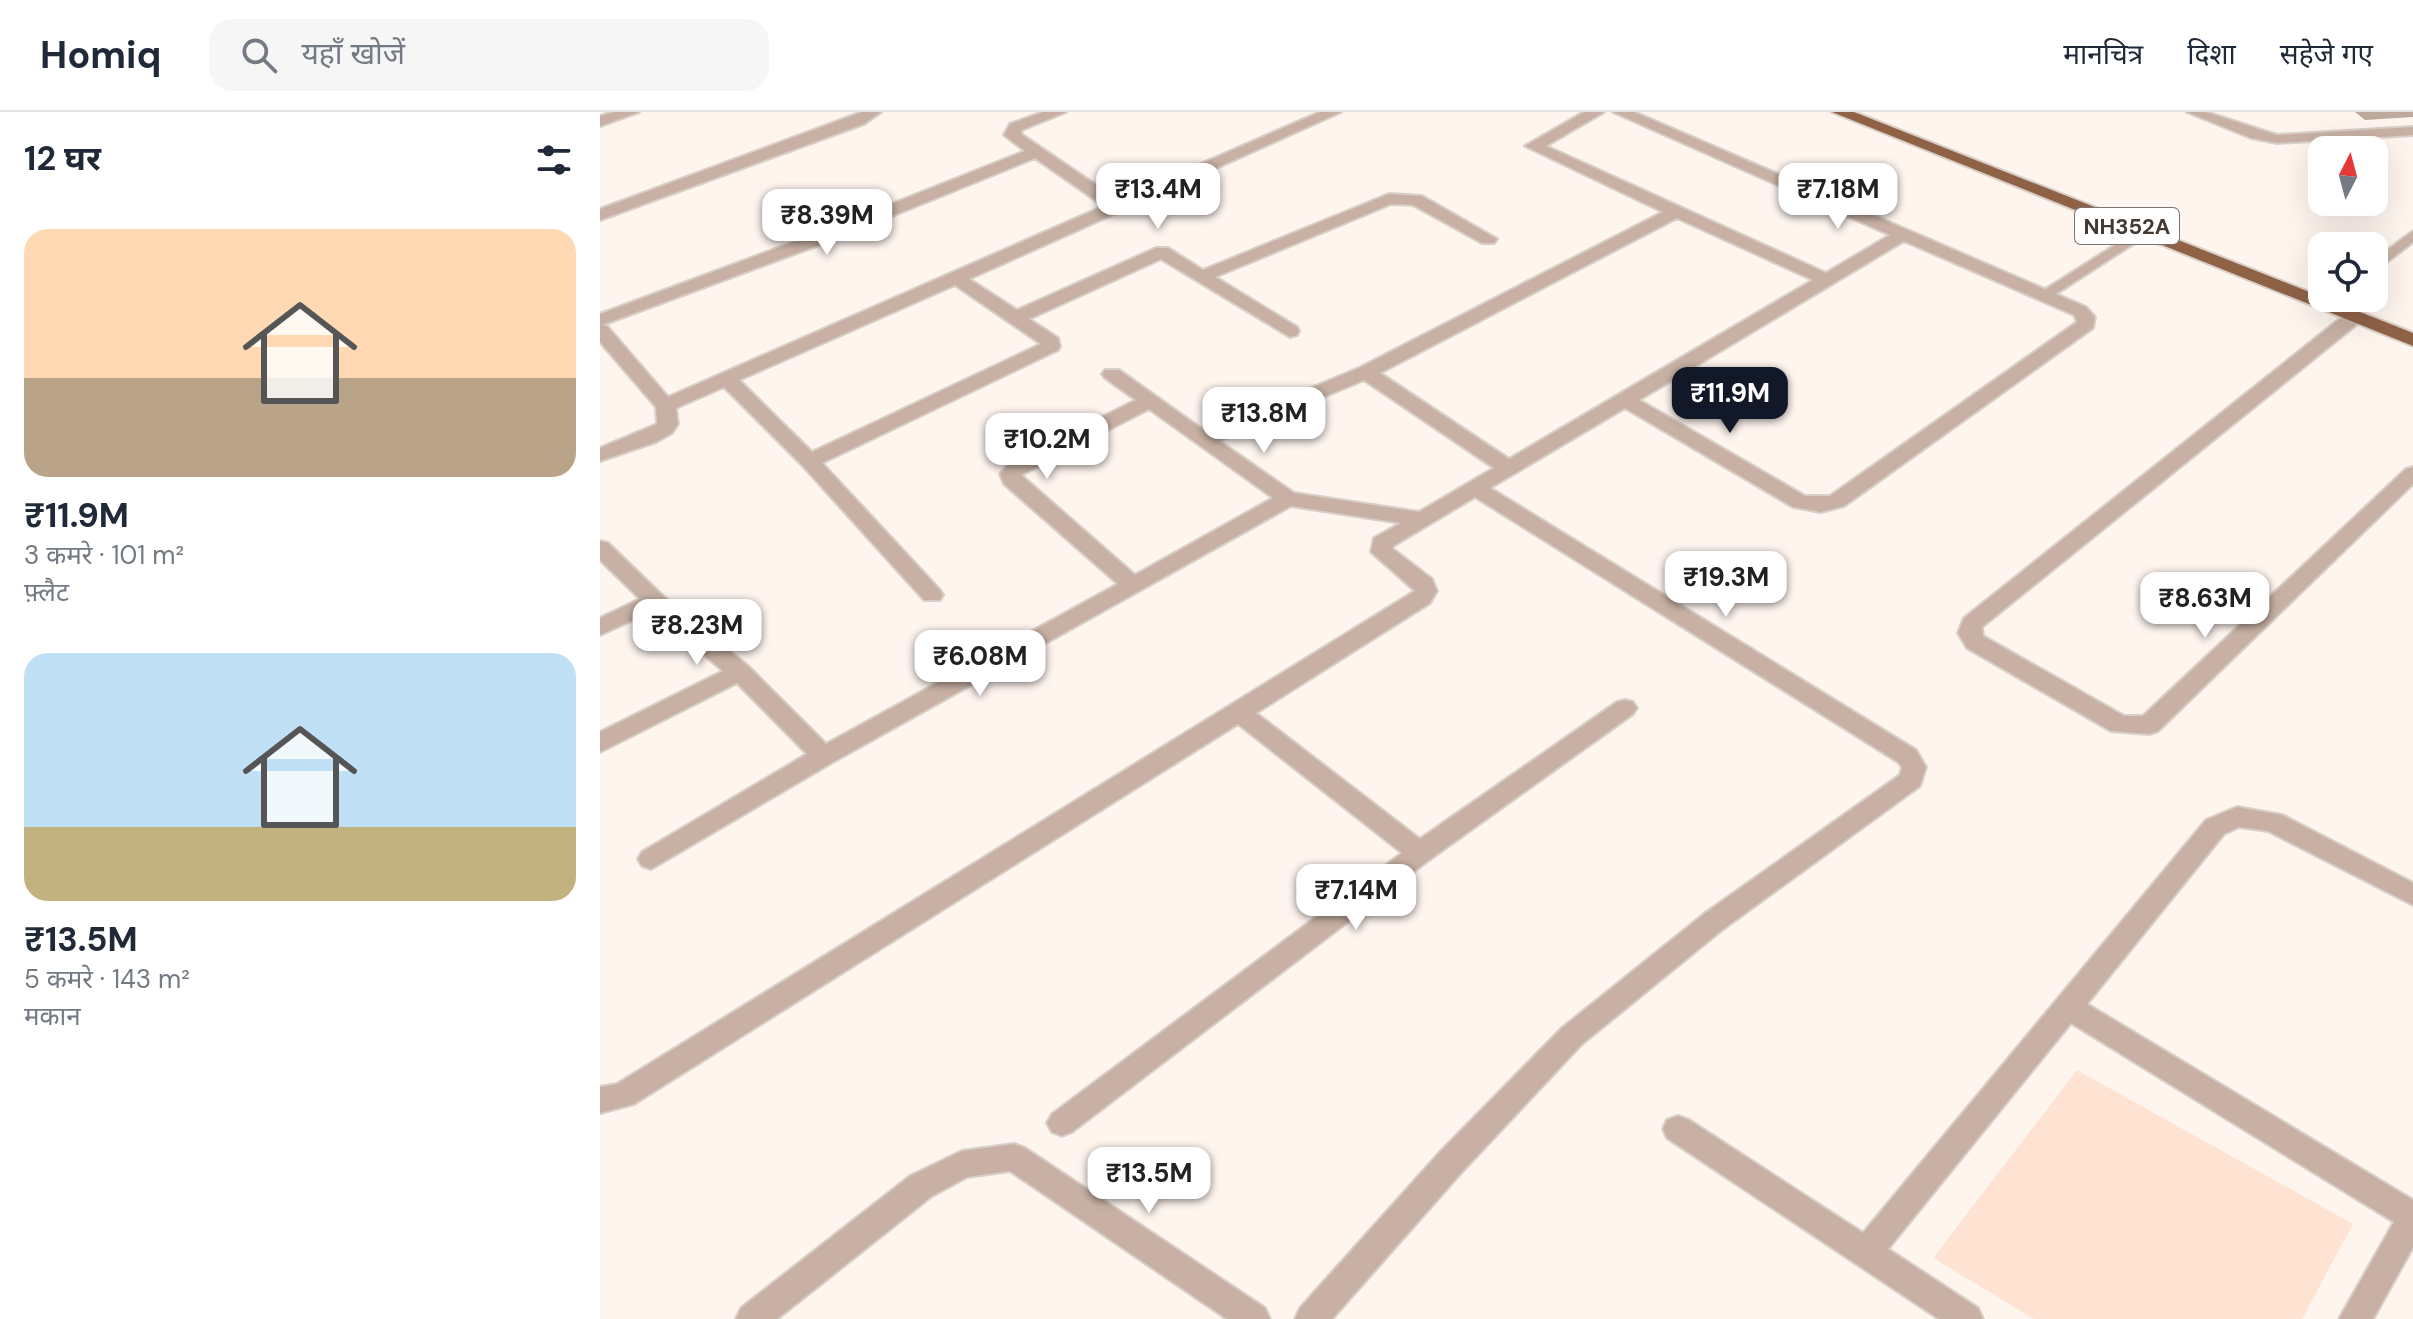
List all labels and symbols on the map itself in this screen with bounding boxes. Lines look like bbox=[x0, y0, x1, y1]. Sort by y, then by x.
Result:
north arrow bbox=[2308, 136, 2388, 216]
pin: ₹13.4M bbox=[1093, 163, 1223, 231]
pin: ₹7.18M bbox=[1773, 163, 1903, 231]
pin: ₹8.39M bbox=[762, 189, 892, 257]
road number: NH352A bbox=[2075, 208, 2179, 244]
pin: ₹11.9M bbox=[1665, 367, 1795, 435]
pin: ₹13.8M bbox=[1199, 387, 1329, 455]
pin: ₹10.2M bbox=[982, 413, 1112, 481]
pin: ₹19.3M bbox=[1661, 551, 1791, 619]
pin: ₹8.63M bbox=[2140, 572, 2270, 640]
pin: ₹8.23M bbox=[632, 599, 762, 667]
pin: ₹6.08M bbox=[915, 630, 1045, 698]
pin: ₹7.14M bbox=[1291, 864, 1421, 932]
pin: ₹13.5M bbox=[1084, 1147, 1214, 1215]

